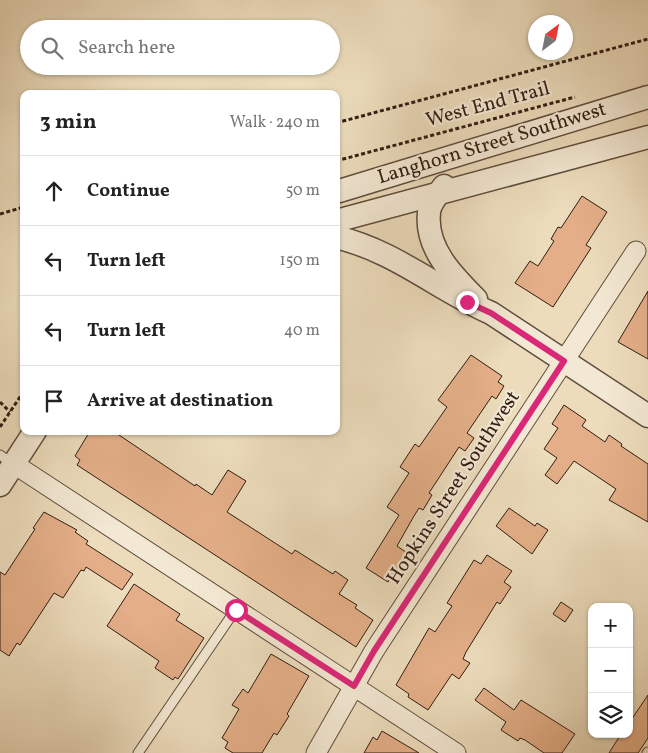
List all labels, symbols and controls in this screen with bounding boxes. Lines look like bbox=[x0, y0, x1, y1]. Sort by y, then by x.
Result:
north arrow bbox=[528, 15, 573, 60]
search box bbox=[20, 20, 340, 75]
icon: search bbox=[38, 34, 66, 62]
text: Search here bbox=[78, 35, 175, 61]
street label: West End Trail bbox=[423, 75, 553, 135]
street label: Langhorn Street Southwest bbox=[374, 96, 610, 192]
text: 3 min bbox=[40, 108, 96, 137]
text: Walk · 240 m bbox=[230, 112, 320, 134]
icon: ahead bbox=[40, 177, 68, 205]
text: Continue bbox=[87, 178, 170, 204]
text: 50 m bbox=[286, 180, 320, 202]
icon: left bbox=[40, 247, 68, 275]
text: Turn left bbox=[87, 248, 166, 274]
text: 150 m bbox=[279, 250, 320, 272]
route end bbox=[456, 291, 479, 314]
icon: left bbox=[40, 317, 68, 345]
text: Turn left bbox=[87, 318, 166, 344]
text: 40 m bbox=[284, 320, 320, 342]
street label: Hopkins Street Southwest bbox=[381, 386, 527, 590]
icon: arrive bbox=[40, 387, 68, 415]
text: Arrive at destination bbox=[87, 388, 273, 414]
route start bbox=[225, 599, 248, 622]
map controls bbox=[588, 603, 633, 738]
button: + bbox=[588, 603, 633, 648]
button: − bbox=[588, 648, 633, 693]
button: layers bbox=[588, 693, 633, 738]

